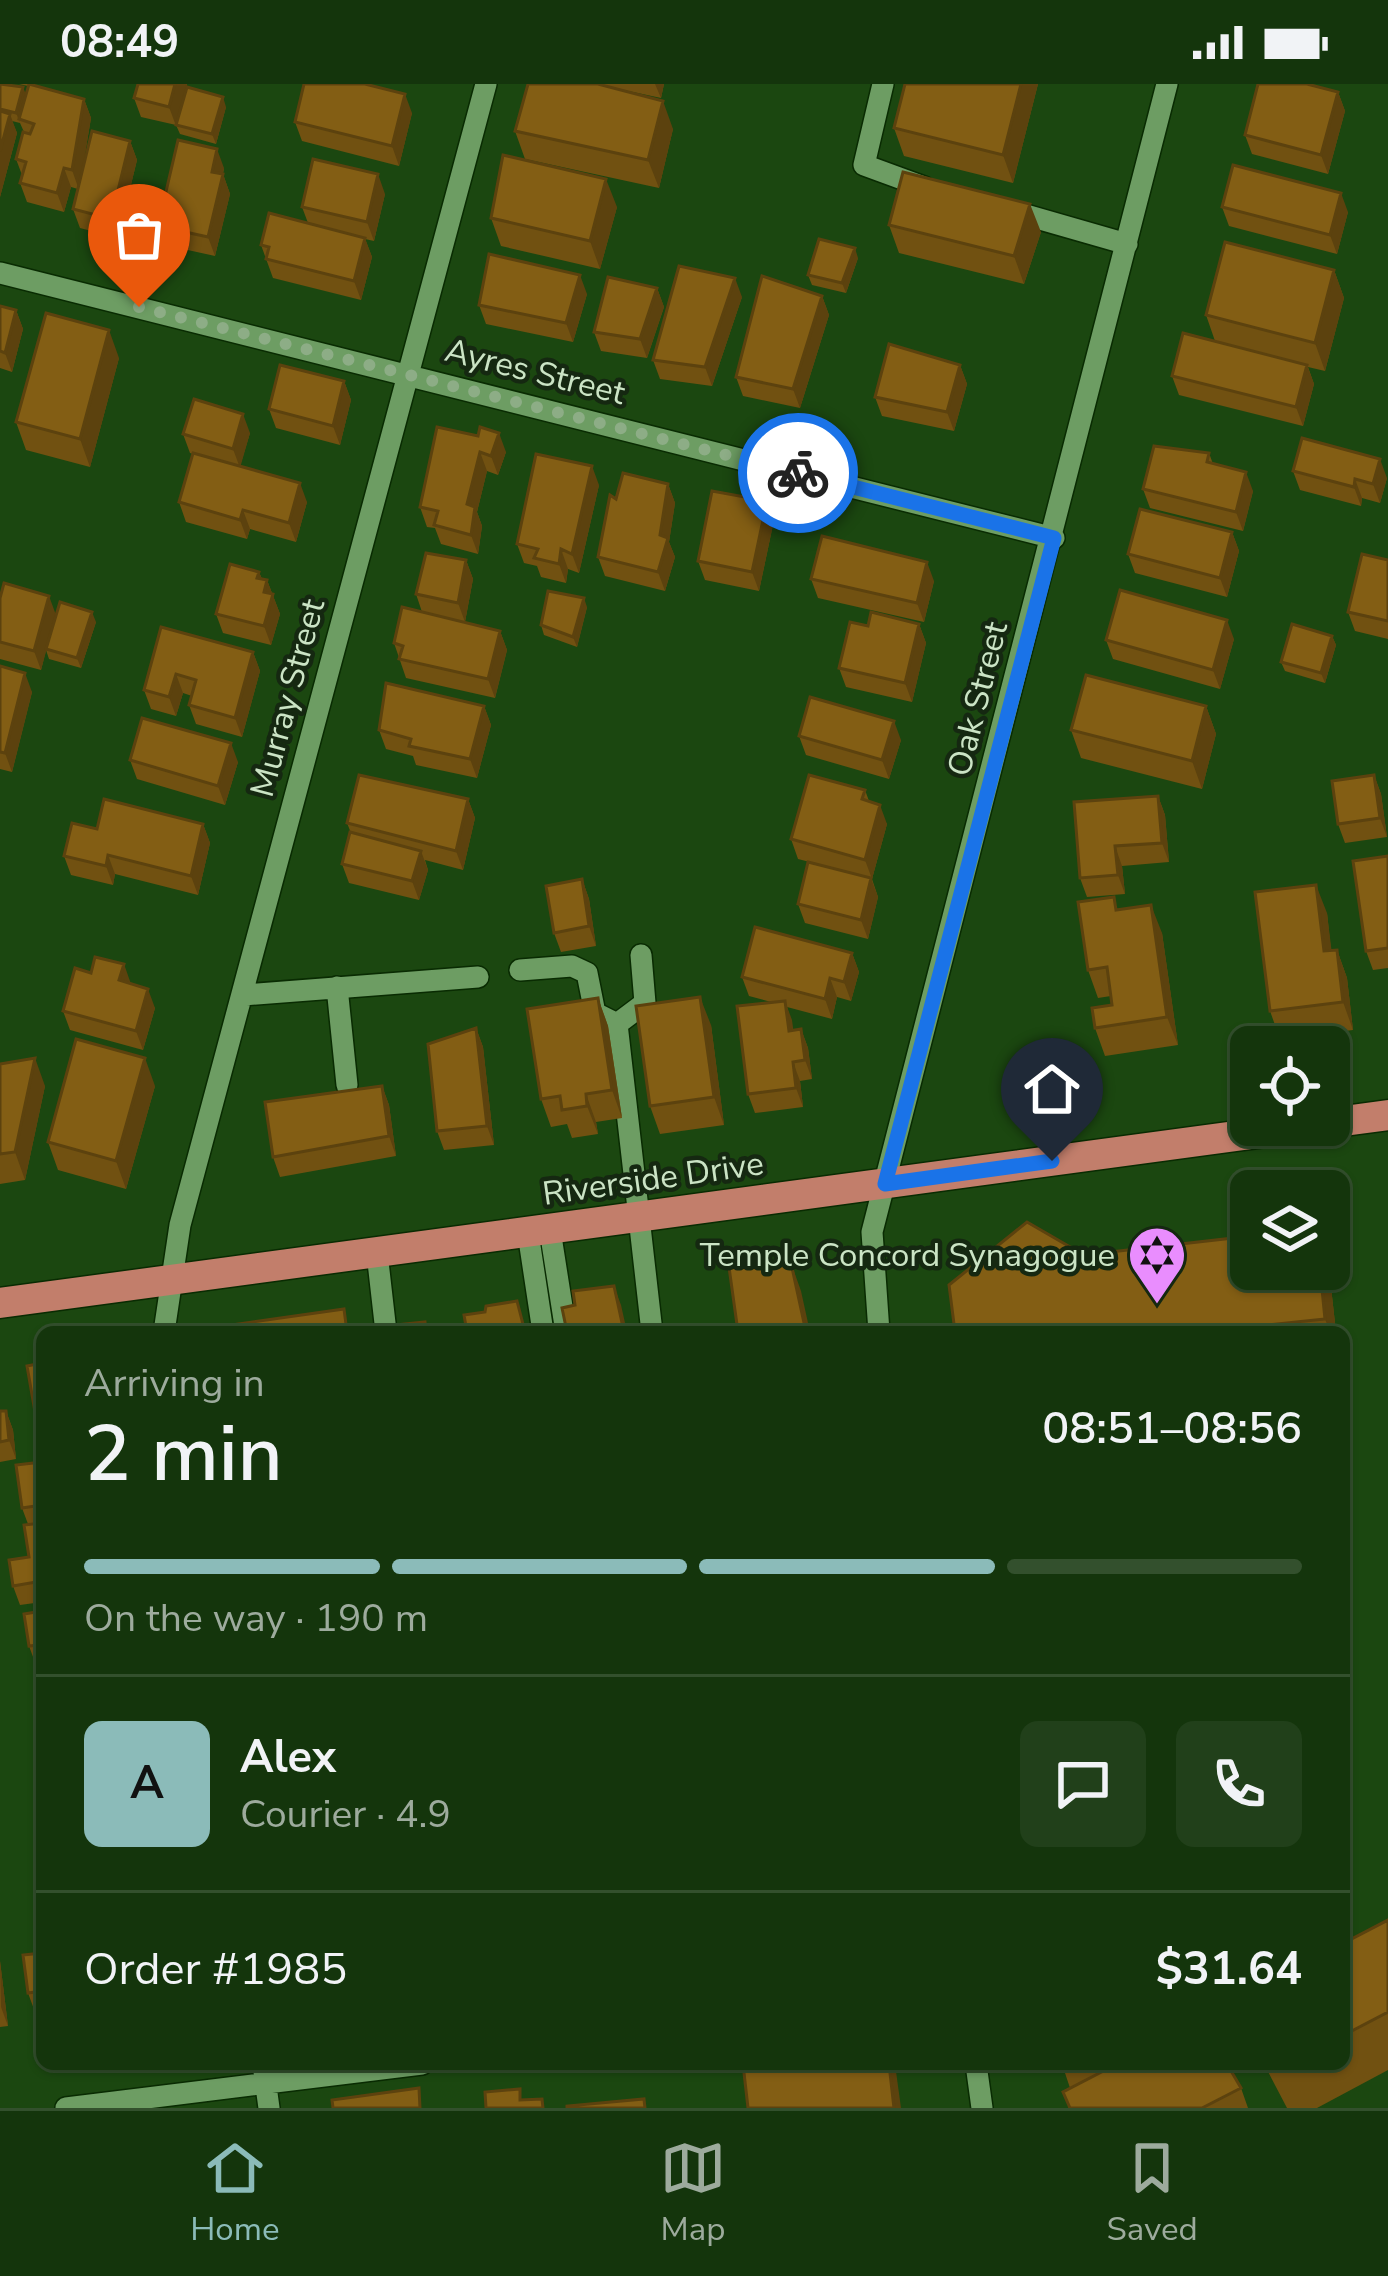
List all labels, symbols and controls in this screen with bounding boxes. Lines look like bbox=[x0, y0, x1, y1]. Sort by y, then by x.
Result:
text: 08:49 bbox=[60, 12, 179, 73]
pin bbox=[88, 184, 190, 307]
icon: bag bbox=[106, 202, 172, 268]
street label: Ayres Street bbox=[440, 328, 630, 416]
courier bbox=[738, 413, 858, 533]
icon: bike bbox=[765, 440, 831, 506]
street label: Murray Street bbox=[240, 594, 336, 802]
street label: Oak Street bbox=[937, 617, 1019, 781]
map controls bbox=[1230, 1026, 1350, 1290]
button: locate bbox=[1230, 1026, 1350, 1146]
pin bbox=[1001, 1038, 1103, 1161]
icon: home bbox=[1019, 1056, 1085, 1122]
street label: Riverside Drive bbox=[540, 1141, 766, 1217]
button: layers bbox=[1230, 1170, 1350, 1290]
synagogue icon: Temple Concord Synagogue bbox=[1126, 1224, 1188, 1306]
place label: Temple Concord Synagogue bbox=[700, 1233, 1115, 1278]
text: Arriving in bbox=[84, 1357, 265, 1410]
text: 08:51–08:56 bbox=[1042, 1398, 1302, 1459]
text: 2 min bbox=[84, 1401, 283, 1508]
text: On the way · 190 m bbox=[84, 1592, 428, 1645]
button: chat bbox=[1020, 1721, 1146, 1847]
button: phone bbox=[1176, 1721, 1302, 1847]
text: Alex bbox=[240, 1727, 336, 1788]
text: A bbox=[130, 1753, 164, 1814]
text: Courier · 4.9 bbox=[240, 1788, 451, 1841]
text: Order #1985 bbox=[84, 1939, 347, 2000]
text: $31.64 bbox=[1156, 1939, 1302, 2000]
tab: Home bbox=[190, 2135, 280, 2252]
tab: Map bbox=[660, 2135, 726, 2252]
tab: Saved bbox=[1107, 2135, 1198, 2252]

